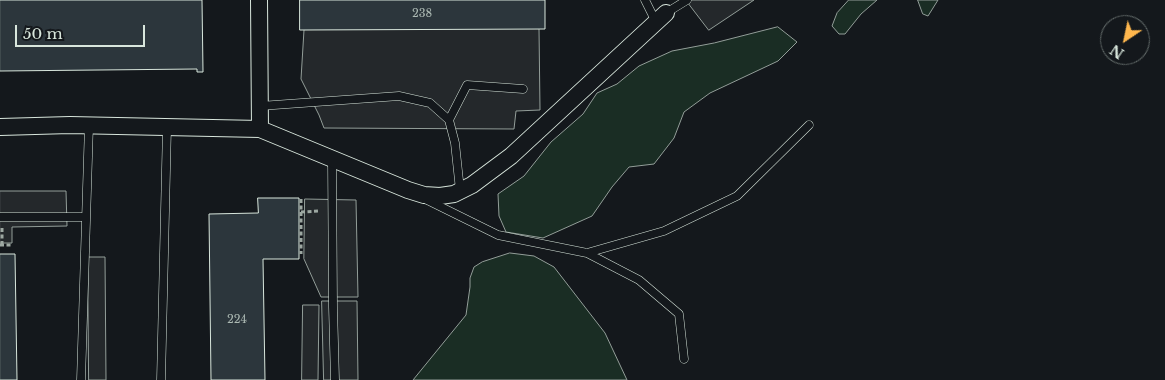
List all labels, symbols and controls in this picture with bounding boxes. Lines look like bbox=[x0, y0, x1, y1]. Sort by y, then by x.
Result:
house number: 238 bbox=[412, 7, 432, 21]
scale bar bbox=[18, 15, 148, 47]
north arrow bbox=[1100, 15, 1150, 65]
text: 50 m bbox=[23, 24, 63, 43]
text: N bbox=[1107, 40, 1128, 63]
house number: 224 bbox=[227, 313, 247, 327]

